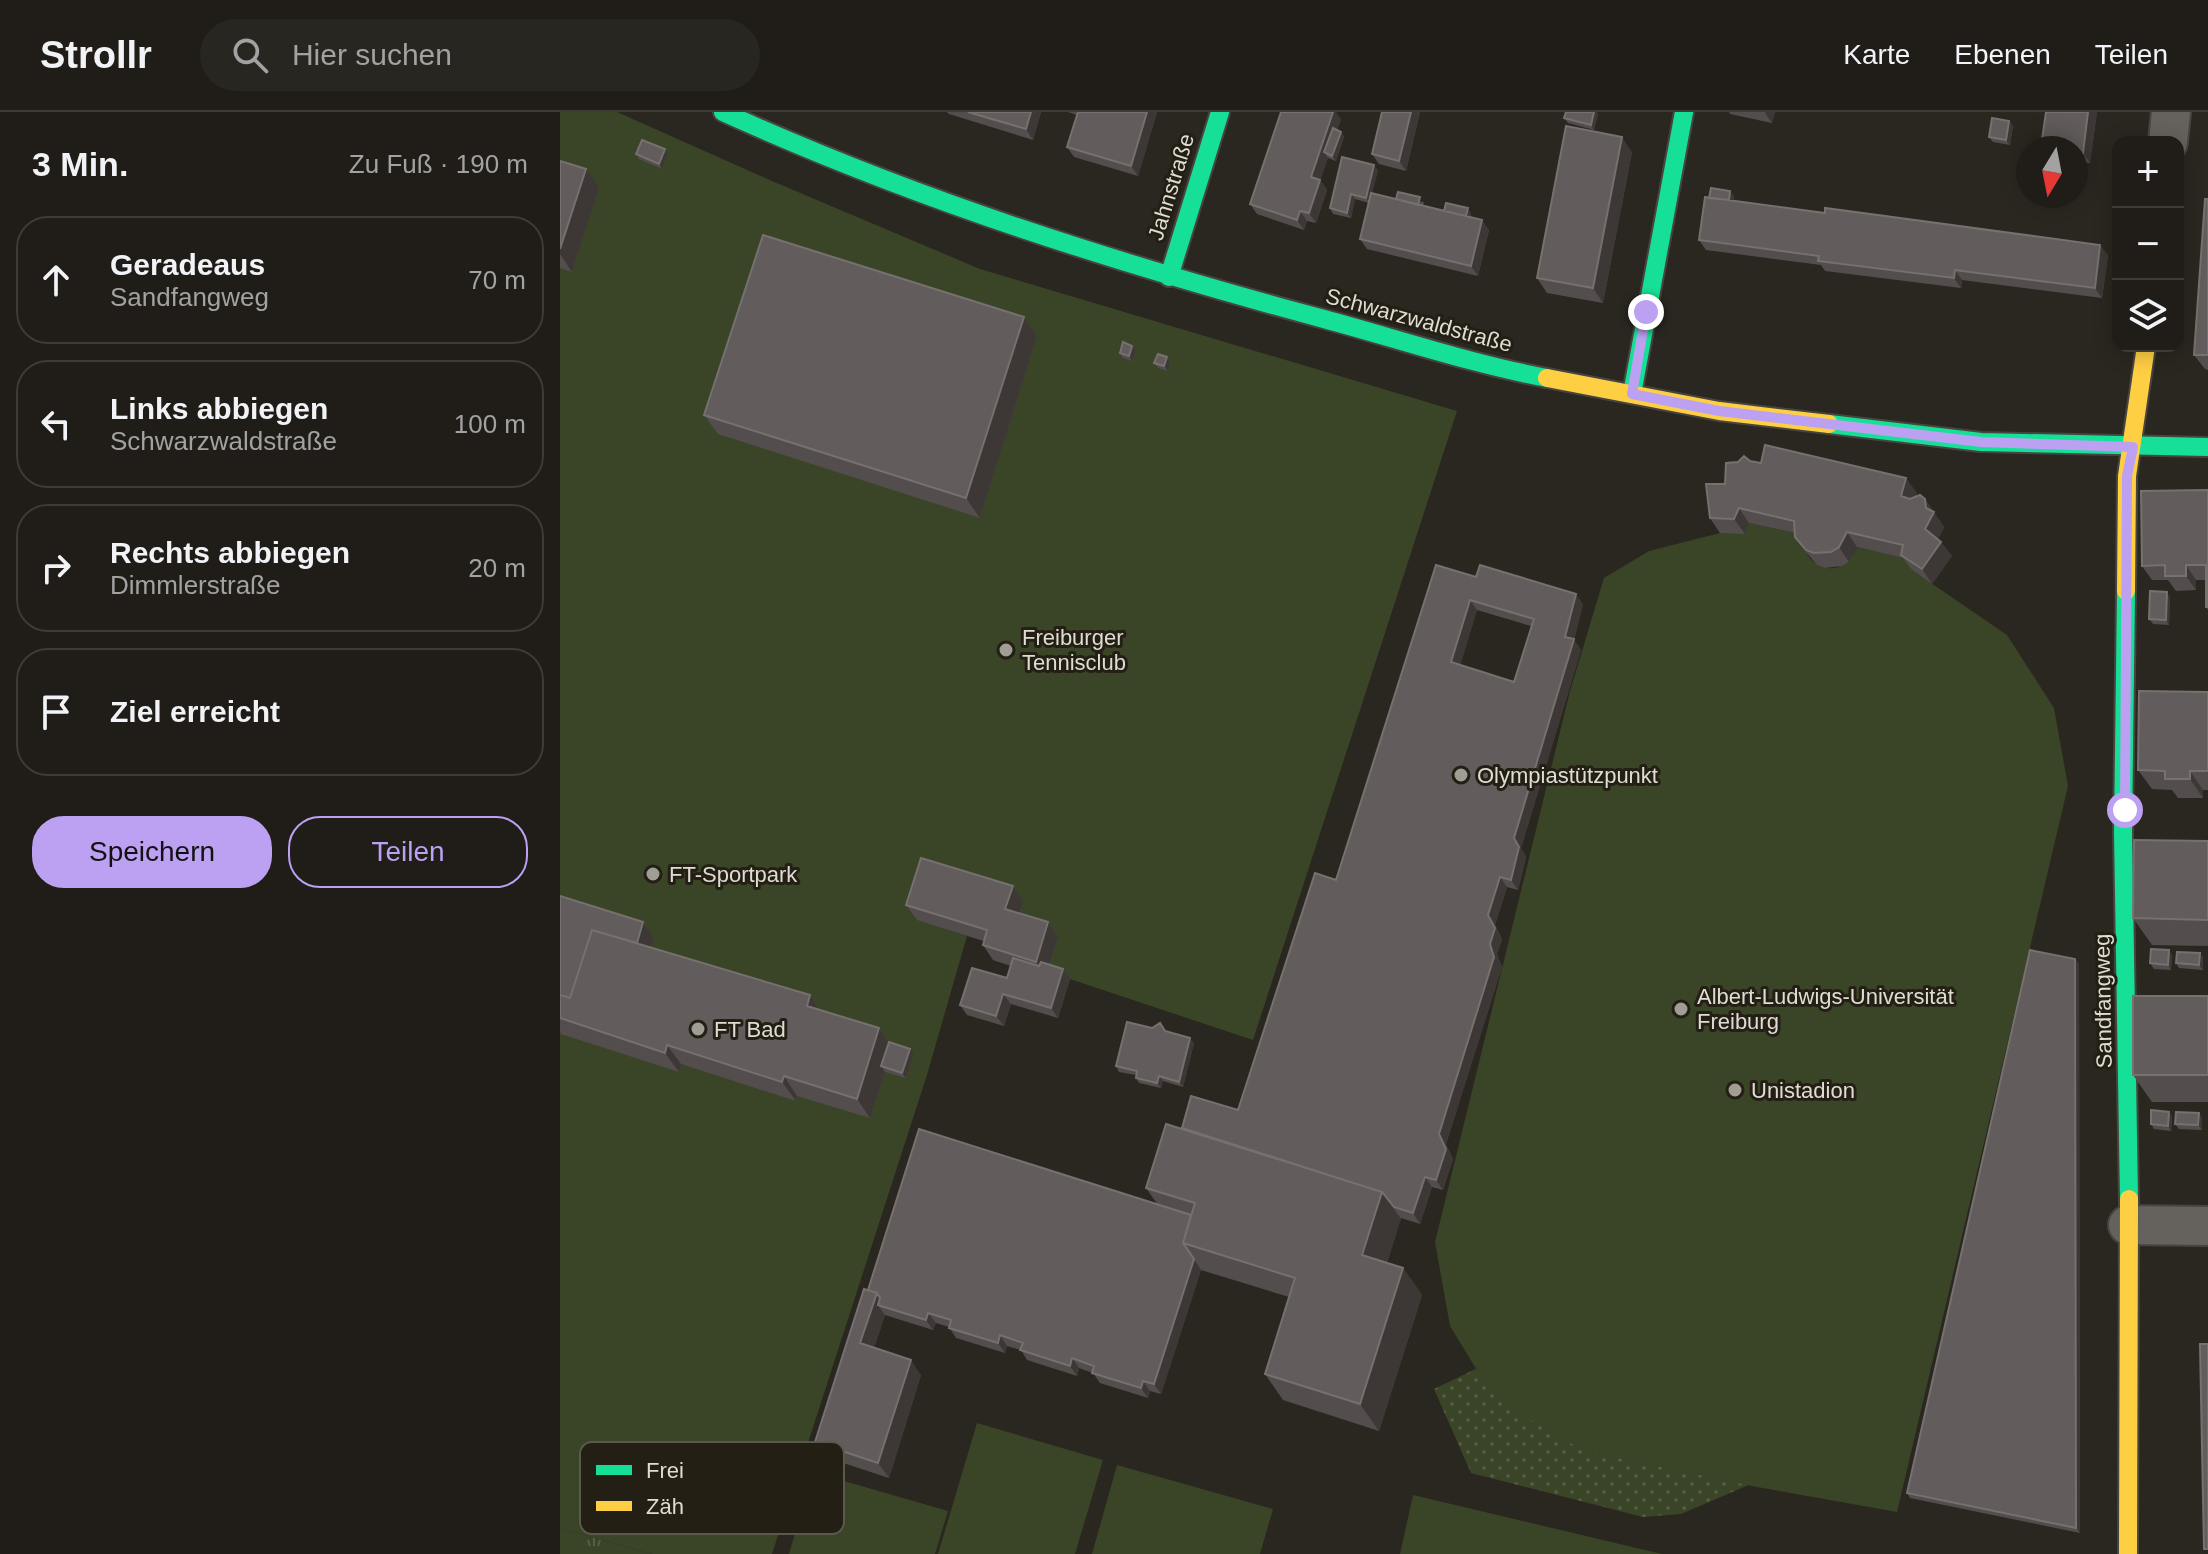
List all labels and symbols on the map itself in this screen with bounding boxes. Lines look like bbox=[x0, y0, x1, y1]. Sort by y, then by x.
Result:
street label: Jahnstraße bbox=[1143, 131, 1199, 243]
north arrow bbox=[2016, 136, 2088, 208]
street label: Schwarzwaldstraße bbox=[1323, 283, 1515, 357]
route end bbox=[1628, 294, 1664, 330]
place label: Freiburger Tennisclub bbox=[1022, 625, 1126, 675]
marker: Freiburger Tennisclub bbox=[997, 641, 1015, 659]
place label: Olympiastützpunkt bbox=[1477, 763, 1658, 788]
marker: Olympiastützpunkt bbox=[1452, 766, 1470, 784]
route start bbox=[2107, 792, 2143, 828]
place label: FT-Sportpark bbox=[669, 862, 798, 887]
marker: FT-Sportpark bbox=[644, 865, 662, 883]
street label: Sandfangweg bbox=[2089, 934, 2117, 1068]
place label: Albert-Ludwigs-Universität Freiburg bbox=[1697, 984, 1954, 1034]
marker: Albert-Ludwigs-Universität Freiburg bbox=[1672, 1000, 1690, 1018]
place label: FT Bad bbox=[714, 1017, 786, 1042]
marker: FT Bad bbox=[689, 1020, 707, 1038]
place label: Unistadion bbox=[1751, 1078, 1855, 1103]
marker: Unistadion bbox=[1726, 1081, 1744, 1099]
legend bbox=[580, 1442, 844, 1534]
text: Frei bbox=[646, 1458, 684, 1483]
text: Zäh bbox=[646, 1494, 684, 1519]

